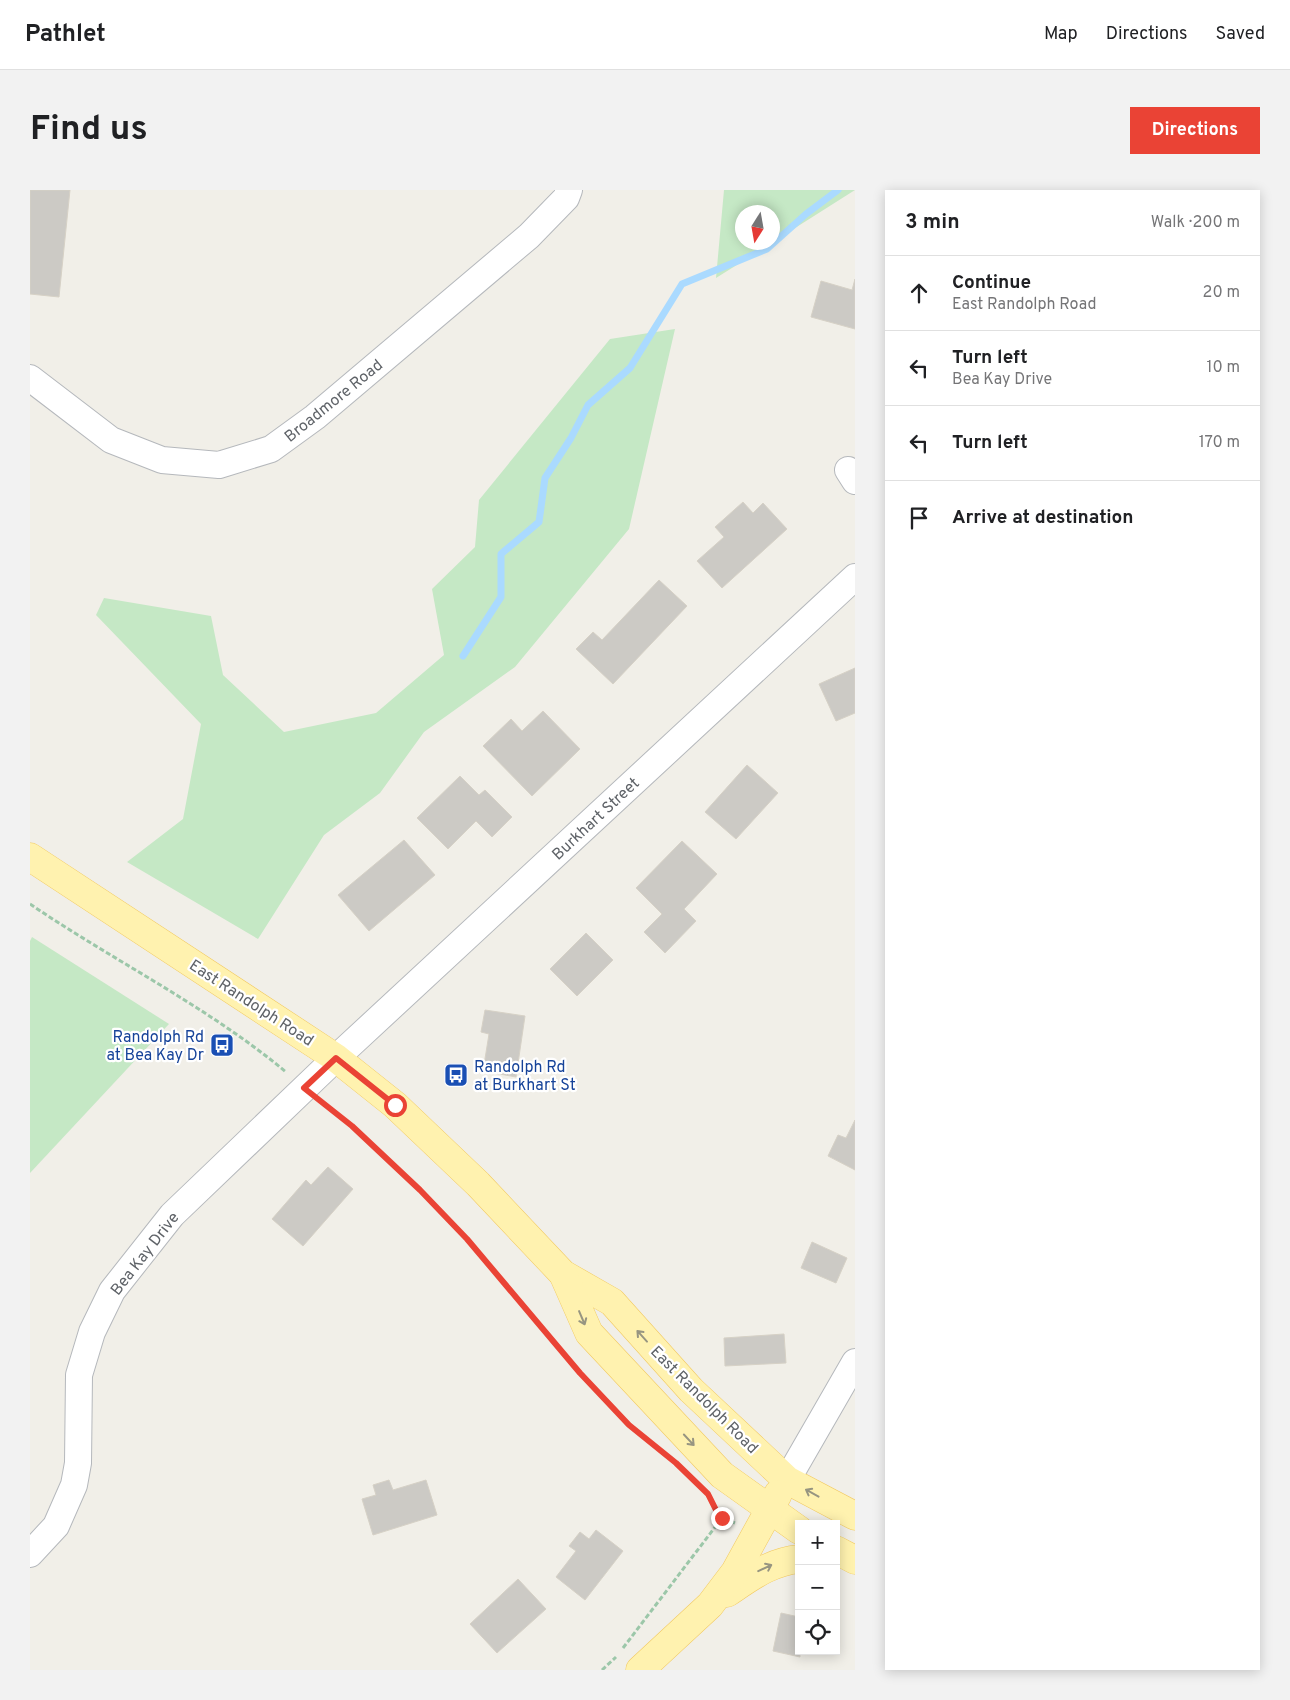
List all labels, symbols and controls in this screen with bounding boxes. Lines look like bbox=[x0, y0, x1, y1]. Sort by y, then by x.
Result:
text: Pathlet bbox=[25, 20, 106, 50]
text: Map bbox=[1044, 23, 1078, 46]
text: Directions bbox=[1106, 23, 1188, 46]
text: Saved bbox=[1216, 23, 1265, 46]
button: Directions bbox=[1130, 107, 1260, 154]
text: Find us bbox=[30, 108, 148, 152]
north arrow bbox=[735, 205, 780, 250]
text: 3 min bbox=[905, 209, 960, 236]
text: Walk · 200 m bbox=[1151, 213, 1240, 233]
text: Continue bbox=[952, 271, 1031, 295]
icon: ahead bbox=[905, 279, 933, 307]
text: 20 m bbox=[1203, 283, 1240, 303]
text: East Randolph Road bbox=[952, 295, 1096, 315]
text: Turn left bbox=[952, 346, 1028, 370]
icon: left bbox=[905, 354, 933, 382]
street label: Broadmore Road bbox=[281, 356, 388, 447]
text: 10 m bbox=[1206, 358, 1240, 378]
text: Bea Kay Drive bbox=[952, 370, 1052, 390]
icon: left bbox=[905, 429, 933, 457]
text: Turn left bbox=[952, 431, 1028, 455]
text: 170 m bbox=[1199, 433, 1240, 453]
icon: arrive bbox=[905, 504, 933, 532]
text: Arrive at destination bbox=[952, 506, 1133, 530]
street label: Burkhart Street bbox=[548, 774, 644, 865]
street label: East Randolph Road bbox=[185, 956, 317, 1051]
place label: Randolph Rd at Bea Kay Dr bbox=[107, 1028, 204, 1066]
bus stop icon: Randolph Rd at Bea Kay Dr bbox=[209, 1032, 235, 1058]
place label: Randolph Rd at Burkhart St bbox=[474, 1058, 576, 1096]
bus stop icon: Randolph Rd at Burkhart St bbox=[443, 1062, 469, 1088]
route start bbox=[384, 1094, 407, 1117]
street label: Bea Kay Drive bbox=[107, 1209, 184, 1300]
one-way arrow bbox=[578, 1310, 588, 1325]
one-way arrow bbox=[636, 1329, 648, 1342]
street label: East Randolph Road bbox=[645, 1342, 762, 1459]
one-way arrow bbox=[683, 1434, 695, 1446]
one-way arrow bbox=[805, 1488, 819, 1498]
route end bbox=[711, 1507, 734, 1530]
map controls bbox=[795, 1520, 840, 1655]
button: + bbox=[795, 1520, 840, 1565]
one-way arrow bbox=[757, 1563, 772, 1572]
button: − bbox=[795, 1565, 840, 1610]
button: locate bbox=[795, 1610, 840, 1655]

